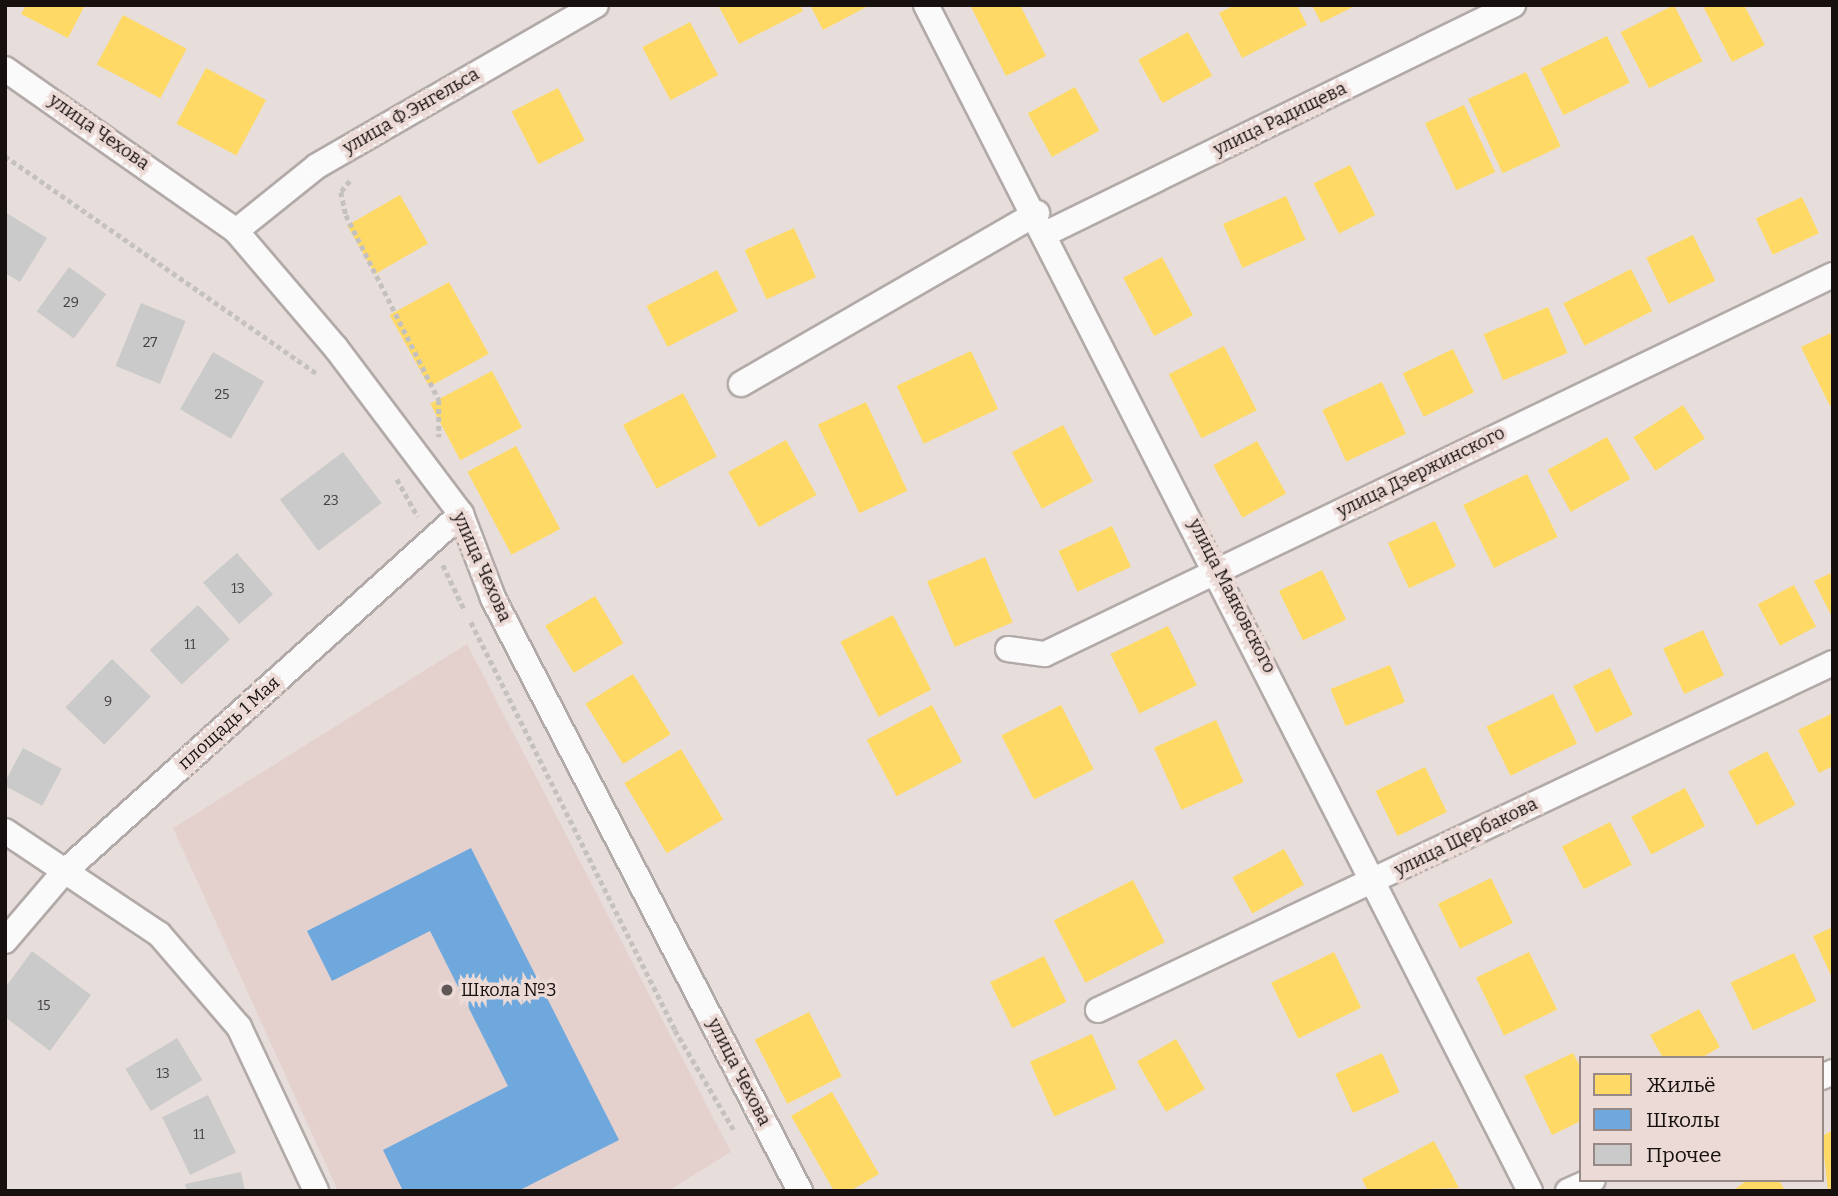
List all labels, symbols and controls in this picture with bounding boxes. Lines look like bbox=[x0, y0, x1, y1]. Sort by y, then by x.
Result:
street label: улица Ф.Энгельса bbox=[339, 63, 483, 159]
street label: улица Радищева bbox=[1210, 77, 1350, 161]
street label: улица Чехова bbox=[45, 89, 153, 175]
house number: 29 bbox=[63, 295, 79, 311]
house number: 27 bbox=[143, 335, 157, 351]
house number: 25 bbox=[214, 387, 230, 403]
street label: улица Дзержинского bbox=[1333, 422, 1509, 522]
house number: 23 bbox=[323, 493, 339, 509]
street label: улица Чехова bbox=[448, 509, 516, 625]
street label: улица Маяковского bbox=[1184, 515, 1280, 677]
house number: 13 bbox=[231, 581, 245, 597]
house number: 11 bbox=[184, 637, 196, 653]
street label: площадь 1 Мая bbox=[174, 672, 284, 774]
house number: 9 bbox=[104, 694, 112, 710]
street label: улица Щербакова bbox=[1391, 793, 1541, 881]
place label: Школа №3 bbox=[461, 979, 557, 1001]
marker: Школа №3 bbox=[439, 982, 455, 998]
house number: 15 bbox=[37, 998, 51, 1014]
street label: улица Чехова bbox=[703, 1015, 775, 1129]
legend bbox=[1579, 1056, 1824, 1182]
house number: 13 bbox=[156, 1066, 170, 1082]
text: Жильё bbox=[1646, 1072, 1715, 1098]
text: Школы bbox=[1646, 1107, 1720, 1133]
house number: 11 bbox=[193, 1127, 205, 1143]
text: Прочее bbox=[1646, 1142, 1722, 1168]

